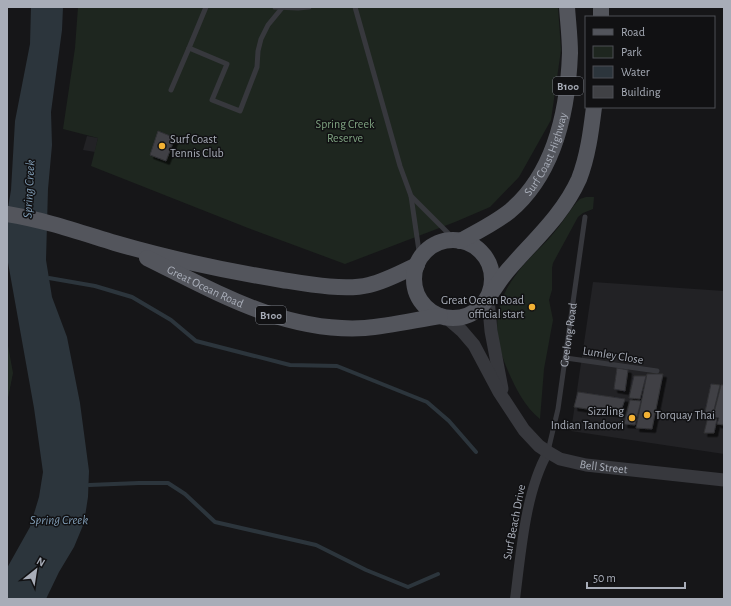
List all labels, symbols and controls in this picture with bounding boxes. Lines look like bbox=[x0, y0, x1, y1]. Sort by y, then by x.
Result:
legend bbox=[585, 16, 715, 108]
text: Road bbox=[621, 26, 645, 38]
text: Park bbox=[621, 46, 642, 58]
text: Water bbox=[621, 66, 650, 78]
road number: B100 bbox=[553, 77, 583, 95]
text: Building bbox=[621, 86, 661, 98]
street label: Surf Coast Highway bbox=[522, 111, 570, 198]
park label: Spring Creek Reserve bbox=[316, 118, 375, 144]
place label: Surf Coast Tennis Club bbox=[170, 133, 224, 159]
marker: Surf Coast Tennis Club bbox=[157, 141, 167, 151]
water label: Spring Creek bbox=[21, 159, 38, 219]
street label: Great Ocean Road bbox=[165, 263, 245, 310]
place label: Great Ocean Road official start bbox=[441, 294, 524, 320]
marker: Great Ocean Road official start bbox=[527, 302, 537, 312]
street label: Geelong Road bbox=[558, 302, 579, 368]
road number: B100 bbox=[256, 306, 286, 324]
street label: Lumley Close bbox=[582, 344, 644, 367]
place label: Sizzling Indian Tandoori bbox=[551, 405, 624, 431]
place label: Torquay Thai bbox=[655, 409, 715, 422]
marker: Torquay Thai bbox=[642, 410, 652, 420]
marker: Sizzling Indian Tandoori bbox=[627, 413, 637, 423]
street label: Bell Street bbox=[578, 458, 628, 475]
street label: Surf Beach Drive bbox=[501, 483, 527, 561]
water label: Spring Creek bbox=[30, 514, 88, 527]
north arrow bbox=[16, 550, 56, 590]
text: N bbox=[35, 555, 47, 568]
scale bar bbox=[587, 564, 685, 590]
text: 50 m bbox=[593, 572, 616, 584]

